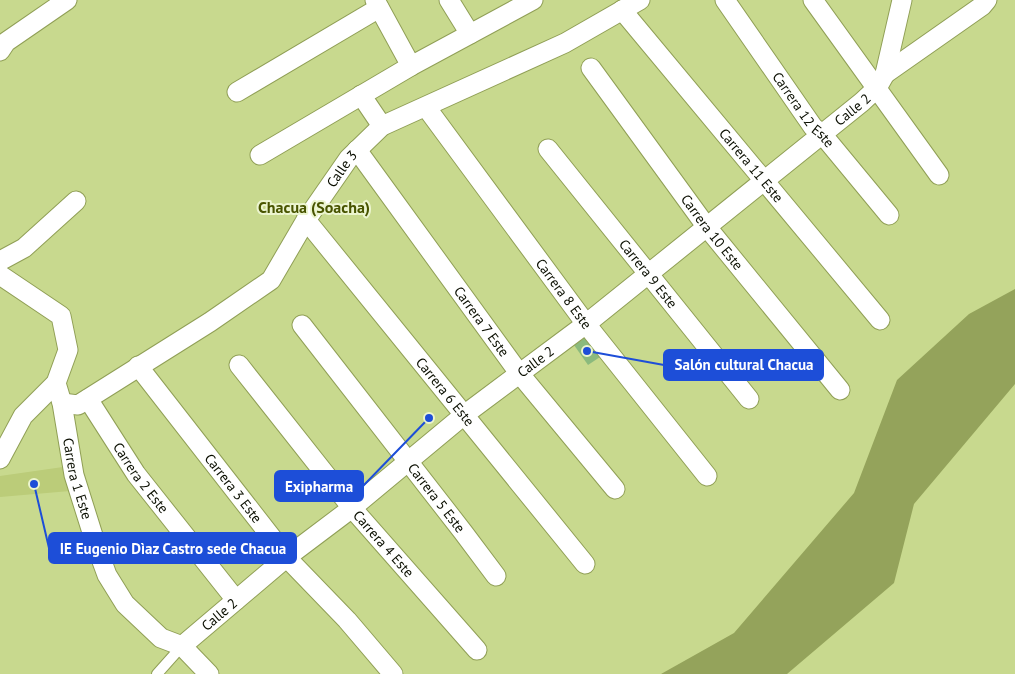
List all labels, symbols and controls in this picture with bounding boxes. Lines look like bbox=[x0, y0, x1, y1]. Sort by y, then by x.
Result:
street label: Carrera 12 Este bbox=[769, 68, 838, 151]
street label: Calle 2 bbox=[831, 89, 874, 130]
street label: Carrera 11 Este bbox=[715, 125, 787, 206]
street label: Calle 3 bbox=[322, 146, 361, 191]
street label: Carrera 10 Este bbox=[677, 191, 747, 274]
district label: Chacua (Soacha) bbox=[258, 197, 370, 217]
street label: Carrera 9 Este bbox=[615, 236, 681, 312]
street label: Carrera 8 Este bbox=[532, 255, 596, 333]
street label: Carrera 7 Este bbox=[450, 283, 513, 360]
street label: Calle 2 bbox=[514, 342, 558, 381]
callout: Salón cultural Chacua bbox=[664, 350, 823, 380]
street label: Carrera 6 Este bbox=[412, 354, 478, 430]
text: Salón cultural Chacua bbox=[675, 355, 813, 374]
street label: Carrera 1 Este bbox=[59, 436, 96, 521]
street label: Carrera 2 Este bbox=[109, 439, 173, 517]
street label: Carrera 3 Este bbox=[201, 450, 266, 527]
street label: Carrera 5 Este bbox=[404, 459, 469, 536]
callout: Exipharma bbox=[275, 471, 363, 501]
text: Exipharma bbox=[285, 477, 353, 496]
street label: Carrera 4 Este bbox=[349, 507, 418, 581]
callout: IE Eugenio Dìaz Castro sede Chacua bbox=[49, 533, 296, 563]
text: IE Eugenio Dìaz Castro sede Chacua bbox=[60, 539, 286, 558]
street label: Calle 2 bbox=[198, 594, 241, 635]

